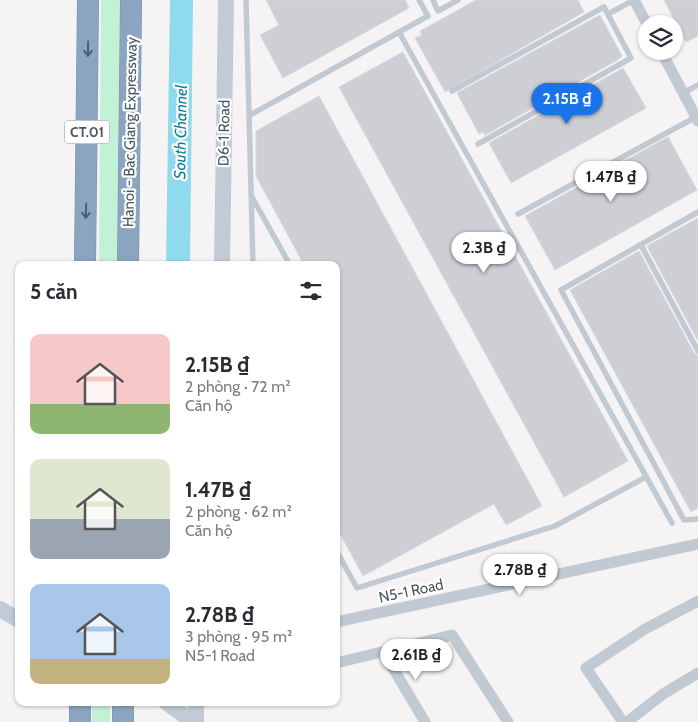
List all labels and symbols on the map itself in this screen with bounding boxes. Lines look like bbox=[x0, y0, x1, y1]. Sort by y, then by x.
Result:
street label: Hanoi - Bac Giang Expressway bbox=[119, 36, 141, 227]
one-way arrow bbox=[83, 40, 93, 56]
pin: 2.15B ₫ bbox=[521, 82, 613, 125]
water label: South Channel bbox=[170, 84, 191, 179]
street label: D6-1 Road bbox=[214, 100, 234, 166]
road number: CT.01 bbox=[64, 120, 110, 144]
pin: 1.47B ₫ bbox=[565, 160, 657, 203]
one-way arrow bbox=[81, 202, 91, 219]
pin: 2.3B ₫ bbox=[443, 232, 525, 274]
pin: 2.78B ₫ bbox=[474, 554, 566, 596]
street label: N5-1 Road bbox=[377, 575, 445, 607]
pin: 2.61B ₫ bbox=[370, 638, 462, 681]

